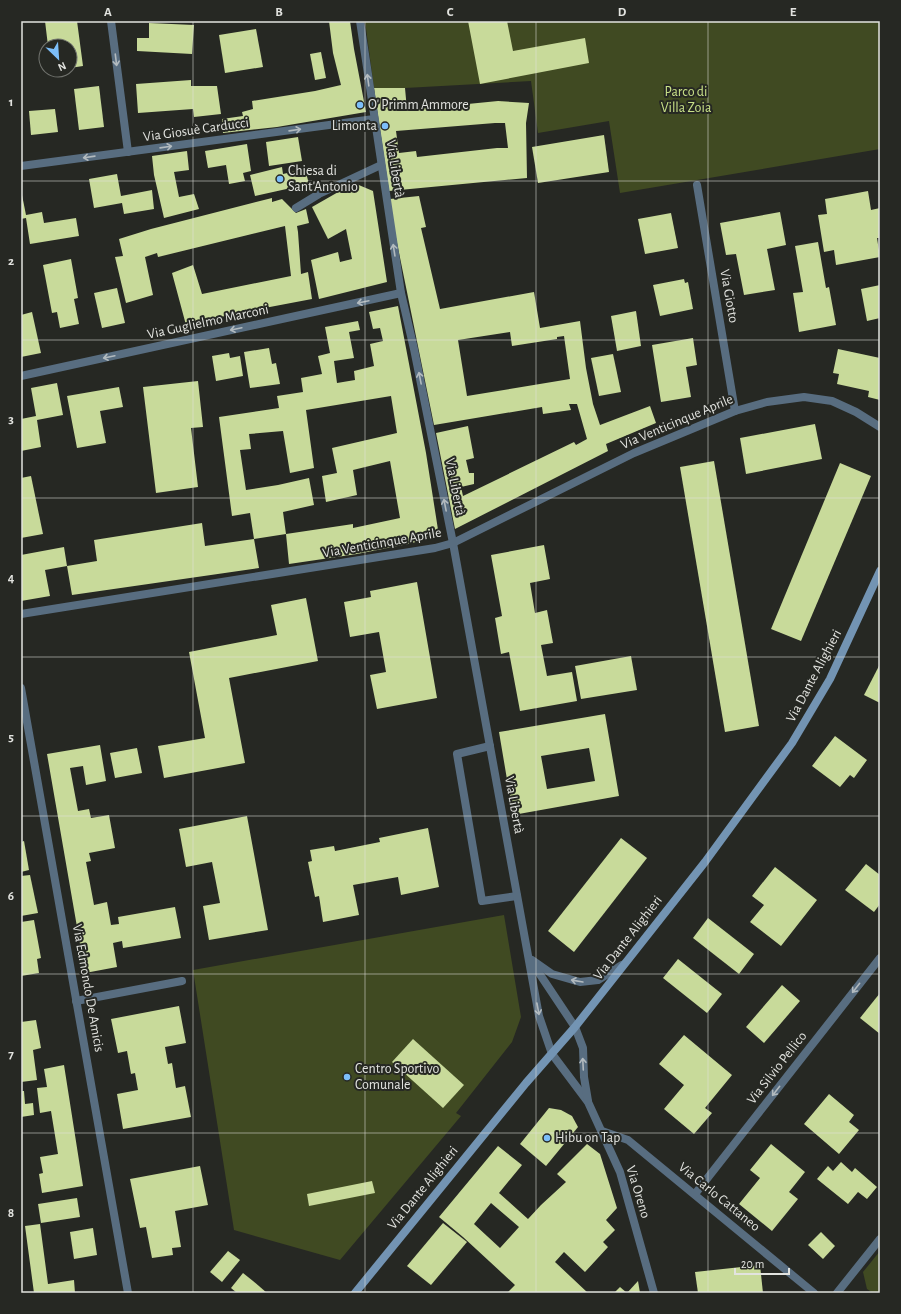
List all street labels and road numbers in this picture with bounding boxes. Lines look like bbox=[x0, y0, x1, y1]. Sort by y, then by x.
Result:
street label: Via Giosuè Carducci bbox=[142, 116, 250, 144]
street label: Via Libertà bbox=[384, 139, 407, 199]
street label: Via Giotto bbox=[717, 268, 741, 324]
street label: Via Guglielmo Marconi bbox=[146, 302, 270, 342]
street label: Via Venticinque Aprile bbox=[619, 392, 735, 452]
street label: Via Libertà bbox=[443, 457, 468, 518]
street label: Via Venticinque Aprile bbox=[321, 526, 443, 560]
street label: Via Dante Alighieri bbox=[784, 627, 844, 725]
street label: Via Libertà bbox=[502, 775, 526, 835]
street label: Via Dante Alighieri bbox=[591, 893, 665, 983]
street label: Via Edmondo De Amicis bbox=[70, 923, 106, 1053]
street label: Via Silvio Pellico bbox=[744, 1029, 810, 1107]
street label: Via Dante Alighieri bbox=[385, 1144, 461, 1232]
street label: Via Carlo Cattaneo bbox=[676, 1160, 763, 1234]
street label: Via Oreno bbox=[623, 1164, 653, 1220]

